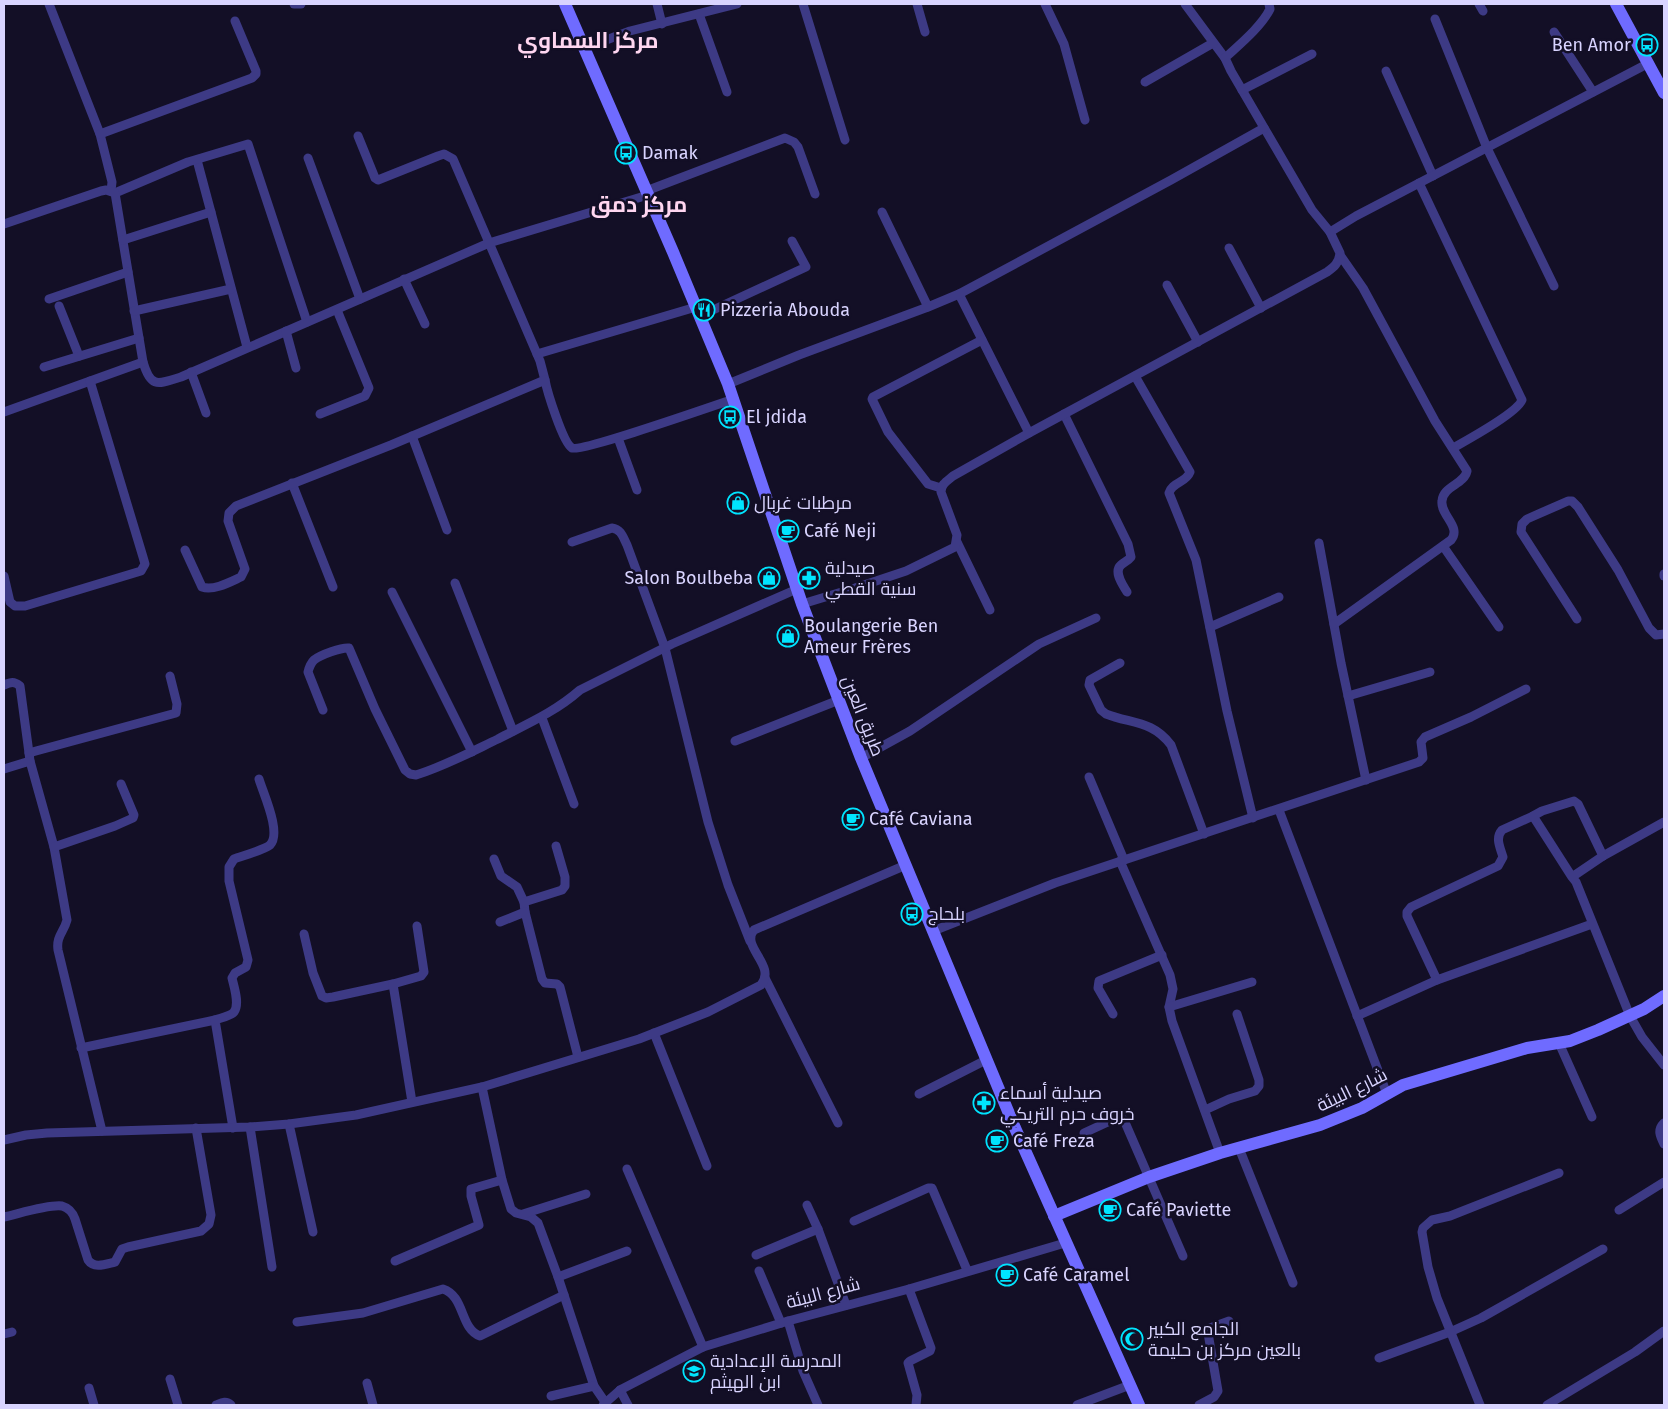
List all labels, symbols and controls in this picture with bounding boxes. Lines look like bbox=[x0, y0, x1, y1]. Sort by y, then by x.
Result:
district label: مركز السماوي bbox=[517, 27, 659, 58]
bus stop icon: Ben Amor bbox=[1635, 33, 1659, 57]
place label: Ben Amor bbox=[1552, 34, 1631, 56]
bus stop icon: Damak bbox=[614, 141, 638, 165]
place label: Damak bbox=[642, 142, 698, 164]
district label: مركز دمق bbox=[591, 191, 687, 218]
restaurant icon: Pizzeria Abouda bbox=[692, 298, 716, 322]
place label: Pizzeria Abouda bbox=[720, 299, 850, 321]
bus stop icon: El jdida bbox=[718, 405, 742, 429]
place label: El jdida bbox=[746, 406, 807, 428]
shop icon: مرطبات غربال bbox=[726, 491, 750, 515]
place label: مرطبات غربال bbox=[754, 492, 852, 514]
cafe icon: Café Neji bbox=[776, 519, 800, 543]
place label: Café Neji bbox=[804, 520, 876, 542]
place label: صيدلية سنية القطي bbox=[825, 557, 916, 603]
shop icon: Salon Boulbeba bbox=[757, 566, 781, 590]
pharmacy icon: صيدلية سنية القطي bbox=[797, 566, 821, 590]
place label: Salon Boulbeba bbox=[625, 567, 753, 589]
place label: Boulangerie Ben Ameur Frères bbox=[804, 615, 938, 658]
shop icon: Boulangerie Ben Ameur Frères bbox=[776, 624, 800, 648]
street label: طريق العين bbox=[836, 672, 889, 760]
cafe icon: Café Caviana bbox=[841, 807, 865, 831]
place label: Café Caviana bbox=[869, 808, 973, 830]
bus stop icon: بلحاج bbox=[900, 902, 924, 926]
place label: بلحاج bbox=[928, 903, 965, 926]
street label: شارع البيئة bbox=[1313, 1064, 1391, 1117]
place label: صيدلية أسماء خروف حرم التريكي bbox=[1000, 1082, 1134, 1128]
pharmacy icon: صيدلية أسماء خروف حرم التريكي bbox=[972, 1091, 996, 1115]
cafe icon: Café Freza bbox=[985, 1129, 1009, 1153]
place label: Café Freza bbox=[1013, 1130, 1095, 1152]
cafe icon: Café Paviette bbox=[1098, 1198, 1122, 1222]
place label: Café Paviette bbox=[1126, 1199, 1231, 1221]
cafe icon: Café Caramel bbox=[995, 1263, 1019, 1287]
place label: Café Caramel bbox=[1023, 1264, 1129, 1286]
street label: شارع البيئة bbox=[784, 1273, 863, 1314]
place label: الجامع الكبير بالعين مركز بن حليمة bbox=[1147, 1318, 1301, 1361]
mosque icon: الجامع الكبير بالعين مركز بن حليمة bbox=[1120, 1327, 1144, 1351]
place label: المدرسة الإعدادية ابن الهيثم bbox=[710, 1350, 842, 1394]
school or university icon: المدرسة الإعدادية ابن الهيثم bbox=[682, 1359, 706, 1383]

